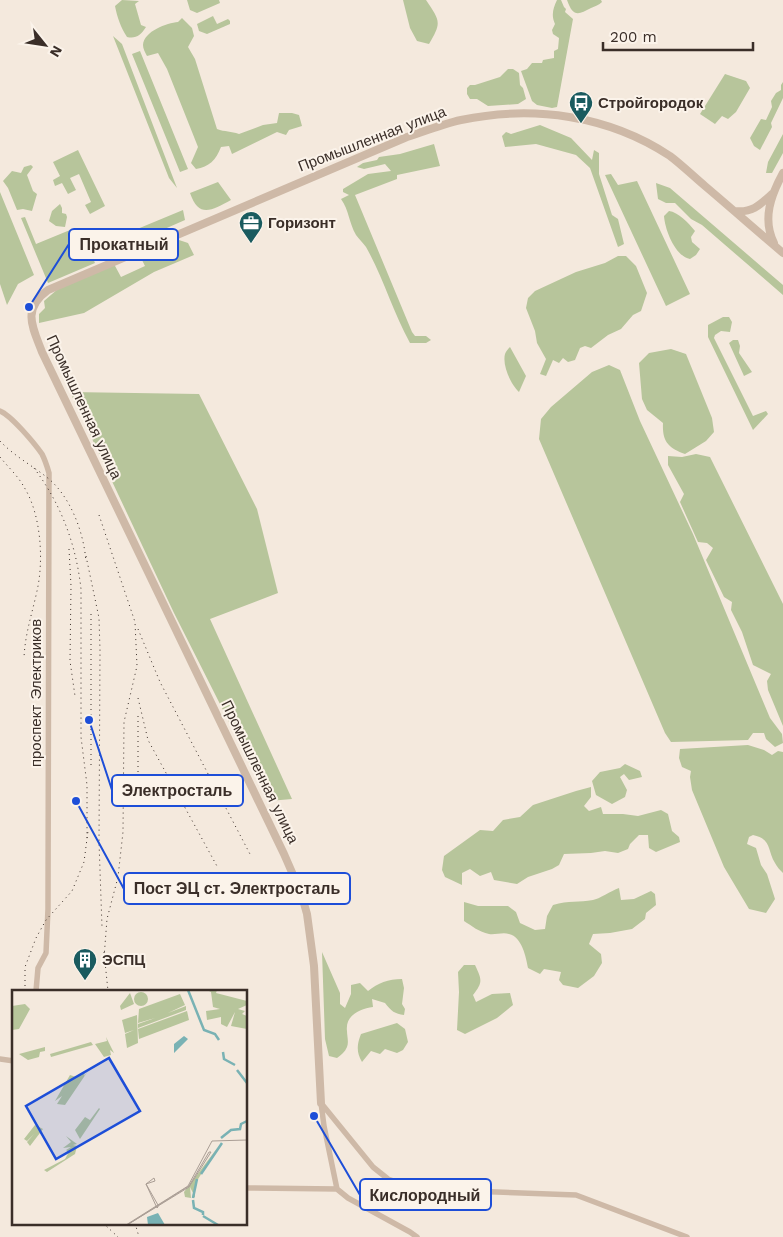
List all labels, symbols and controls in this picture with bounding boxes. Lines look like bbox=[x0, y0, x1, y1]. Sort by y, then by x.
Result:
north arrow bbox=[20, 20, 70, 70]
scale bar bbox=[603, 20, 753, 52]
text: 200 m bbox=[610, 28, 657, 46]
text: N bbox=[47, 43, 66, 60]
bus stop icon: Стройгородок bbox=[568, 90, 594, 124]
place label: Стройгородок bbox=[598, 94, 704, 112]
street label: Промышленная улица bbox=[295, 102, 449, 176]
office icon: Горизонт bbox=[238, 210, 264, 244]
place label: Горизонт bbox=[268, 214, 336, 232]
callout: Прокатный bbox=[69, 229, 178, 260]
text: Прокатный bbox=[80, 235, 168, 254]
street label: Промышленная улица bbox=[43, 332, 126, 483]
street label: проспект Электриков bbox=[27, 619, 45, 767]
street label: Промышленная улица bbox=[217, 697, 303, 847]
callout: Электросталь bbox=[112, 775, 243, 806]
text: Электросталь bbox=[122, 781, 232, 800]
callout: Пост ЭЦ ст. Электросталь bbox=[124, 873, 350, 904]
text: Пост ЭЦ ст. Электросталь bbox=[134, 879, 340, 898]
building icon: ЭСПЦ bbox=[72, 947, 98, 981]
place label: ЭСПЦ bbox=[102, 951, 145, 969]
inset map bbox=[12, 990, 248, 1224]
callout: Кислородный bbox=[360, 1179, 491, 1210]
text: Кислородный bbox=[370, 1186, 480, 1205]

